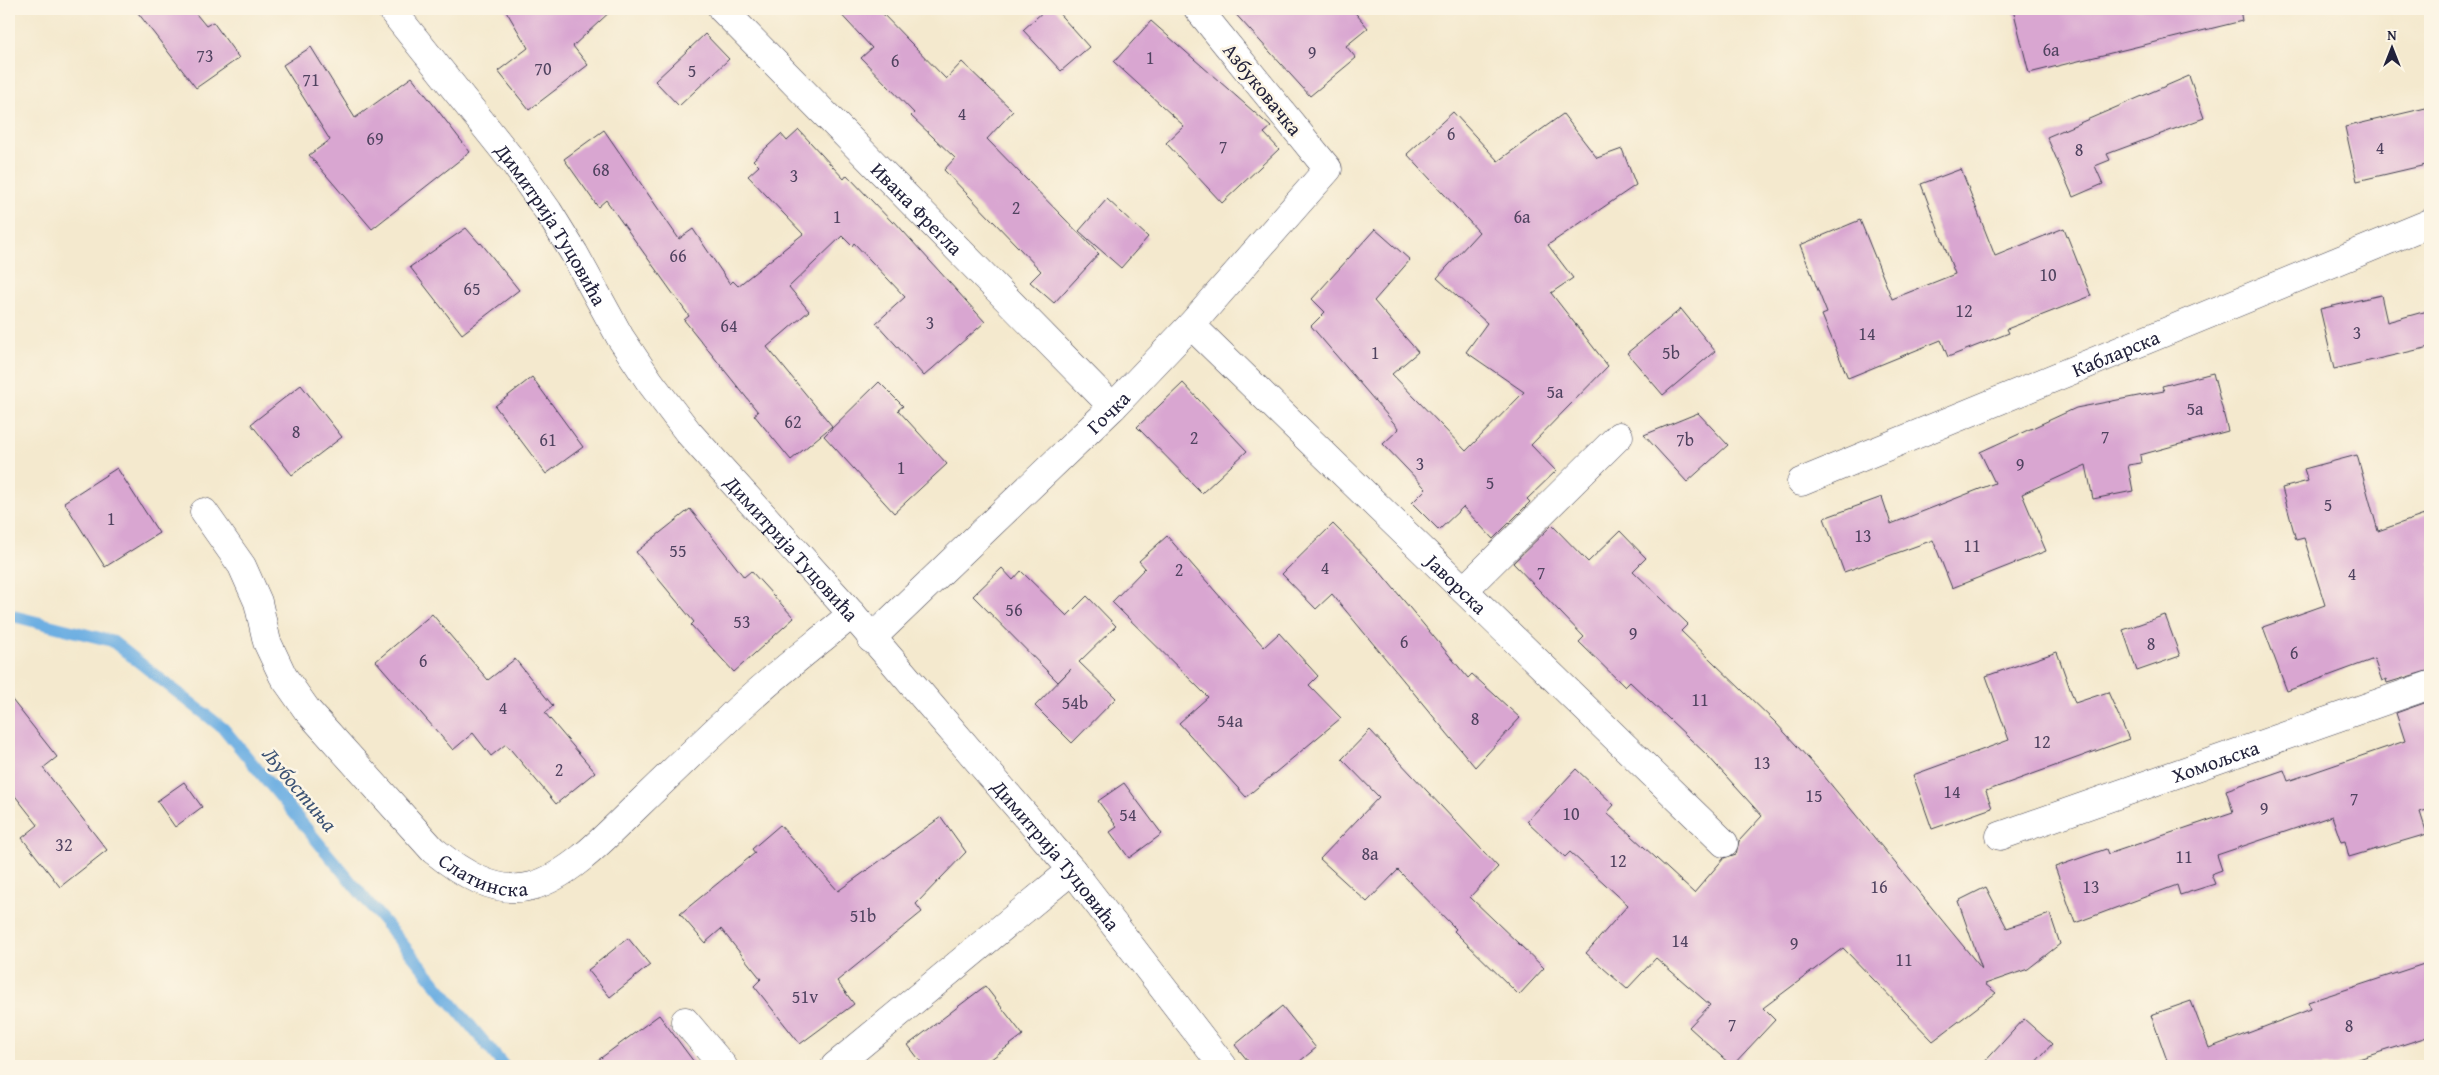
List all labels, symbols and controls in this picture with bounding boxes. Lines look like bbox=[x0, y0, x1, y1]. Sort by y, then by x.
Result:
north arrow bbox=[2366, 22, 2416, 72]
text: N bbox=[2387, 25, 2397, 45]
street label: Азбуковачка bbox=[1217, 36, 1310, 142]
house number: 6a bbox=[2042, 36, 2060, 63]
house number: 9 bbox=[1308, 39, 1316, 66]
house number: 73 bbox=[196, 42, 214, 69]
house number: 1 bbox=[1146, 44, 1154, 71]
house number: 6 bbox=[891, 47, 899, 74]
house number: 70 bbox=[534, 55, 552, 82]
house number: 5 bbox=[688, 57, 696, 84]
house number: 71 bbox=[302, 66, 320, 93]
house number: 4 bbox=[958, 100, 966, 127]
house number: 6 bbox=[1447, 120, 1455, 147]
house number: 69 bbox=[366, 125, 384, 152]
house number: 7 bbox=[1219, 133, 1227, 160]
house number: 4 bbox=[2376, 134, 2384, 161]
street label: Димитрија Туцовића bbox=[488, 136, 615, 311]
house number: 8 bbox=[2075, 136, 2083, 163]
street label: Ивана Фрегла bbox=[865, 155, 970, 262]
house number: 68 bbox=[592, 156, 610, 183]
house number: 3 bbox=[790, 162, 798, 189]
house number: 2 bbox=[1012, 194, 1020, 221]
house number: 1 bbox=[833, 203, 841, 230]
house number: 6a bbox=[1513, 203, 1531, 230]
house number: 66 bbox=[669, 242, 687, 269]
house number: 10 bbox=[2039, 261, 2057, 288]
house number: 65 bbox=[463, 275, 481, 302]
house number: 12 bbox=[1955, 297, 1973, 324]
house number: 3 bbox=[926, 309, 934, 336]
house number: 64 bbox=[720, 312, 738, 339]
house number: 3 bbox=[2353, 319, 2361, 346]
house number: 14 bbox=[1858, 320, 1876, 347]
street label: Кабларска bbox=[2067, 321, 2164, 384]
house number: 1 bbox=[1371, 339, 1379, 366]
house number: 5b bbox=[1662, 339, 1680, 366]
house number: 5a bbox=[1546, 378, 1564, 405]
street label: Гочка bbox=[1079, 384, 1136, 440]
house number: 5a bbox=[2186, 395, 2204, 422]
house number: 62 bbox=[784, 408, 802, 435]
house number: 8 bbox=[292, 418, 300, 445]
house number: 7 bbox=[2101, 423, 2109, 450]
house number: 2 bbox=[1190, 424, 1198, 451]
house number: 61 bbox=[539, 426, 557, 453]
house number: 7b bbox=[1676, 426, 1694, 453]
house number: 3 bbox=[1416, 450, 1424, 477]
house number: 9 bbox=[2016, 451, 2024, 478]
house number: 1 bbox=[897, 454, 905, 481]
street label: Димитрија Туцовића bbox=[718, 468, 867, 628]
house number: 5 bbox=[1486, 469, 1494, 496]
house number: 5 bbox=[2324, 491, 2332, 518]
house number: 1 bbox=[107, 505, 115, 532]
house number: 13 bbox=[1854, 522, 1872, 549]
house number: 11 bbox=[1963, 532, 1981, 559]
house number: 55 bbox=[669, 537, 687, 564]
street label: Јаворска bbox=[1418, 545, 1495, 621]
house number: 4 bbox=[1321, 554, 1329, 581]
house number: 2 bbox=[1175, 556, 1183, 583]
house number: 7 bbox=[1537, 559, 1545, 586]
house number: 4 bbox=[2348, 560, 2356, 587]
house number: 56 bbox=[1005, 596, 1023, 623]
house number: 53 bbox=[733, 608, 751, 635]
house number: 9 bbox=[1629, 620, 1637, 647]
house number: 6 bbox=[1400, 628, 1408, 655]
house number: 8 bbox=[2147, 630, 2155, 657]
house number: 6 bbox=[2290, 639, 2298, 666]
house number: 6 bbox=[419, 647, 427, 674]
house number: 11 bbox=[1691, 686, 1709, 713]
house number: 54b bbox=[1062, 689, 1088, 716]
house number: 4 bbox=[499, 694, 507, 721]
house number: 8 bbox=[1471, 705, 1479, 732]
house number: 54a bbox=[1217, 707, 1243, 734]
house number: 12 bbox=[2033, 728, 2051, 755]
street label: Хомољска bbox=[2168, 732, 2263, 789]
water label: Љубостиња bbox=[255, 740, 345, 838]
house number: 13 bbox=[1753, 749, 1771, 776]
house number: 2 bbox=[555, 756, 563, 783]
street label: Димитрија Туцовића bbox=[985, 772, 1128, 937]
house number: 14 bbox=[1943, 778, 1961, 805]
house number: 15 bbox=[1805, 782, 1823, 809]
house number: 7 bbox=[2350, 785, 2358, 812]
house number: 9 bbox=[2260, 795, 2268, 822]
house number: 10 bbox=[1562, 800, 1580, 827]
house number: 54 bbox=[1119, 801, 1137, 828]
house number: 32 bbox=[55, 831, 73, 858]
house number: 8a bbox=[1361, 840, 1379, 867]
house number: 11 bbox=[2175, 843, 2193, 870]
street label: Слатинска bbox=[433, 845, 530, 903]
house number: 12 bbox=[1609, 847, 1627, 874]
house number: 16 bbox=[1870, 873, 1888, 900]
house number: 13 bbox=[2082, 873, 2100, 900]
house number: 51b bbox=[850, 902, 876, 929]
house number: 14 bbox=[1671, 927, 1689, 954]
house number: 9 bbox=[1790, 930, 1798, 957]
house number: 11 bbox=[1895, 946, 1913, 973]
house number: 51v bbox=[792, 983, 818, 1010]
house number: 7 bbox=[1728, 1011, 1736, 1038]
house number: 8 bbox=[2345, 1012, 2353, 1039]

